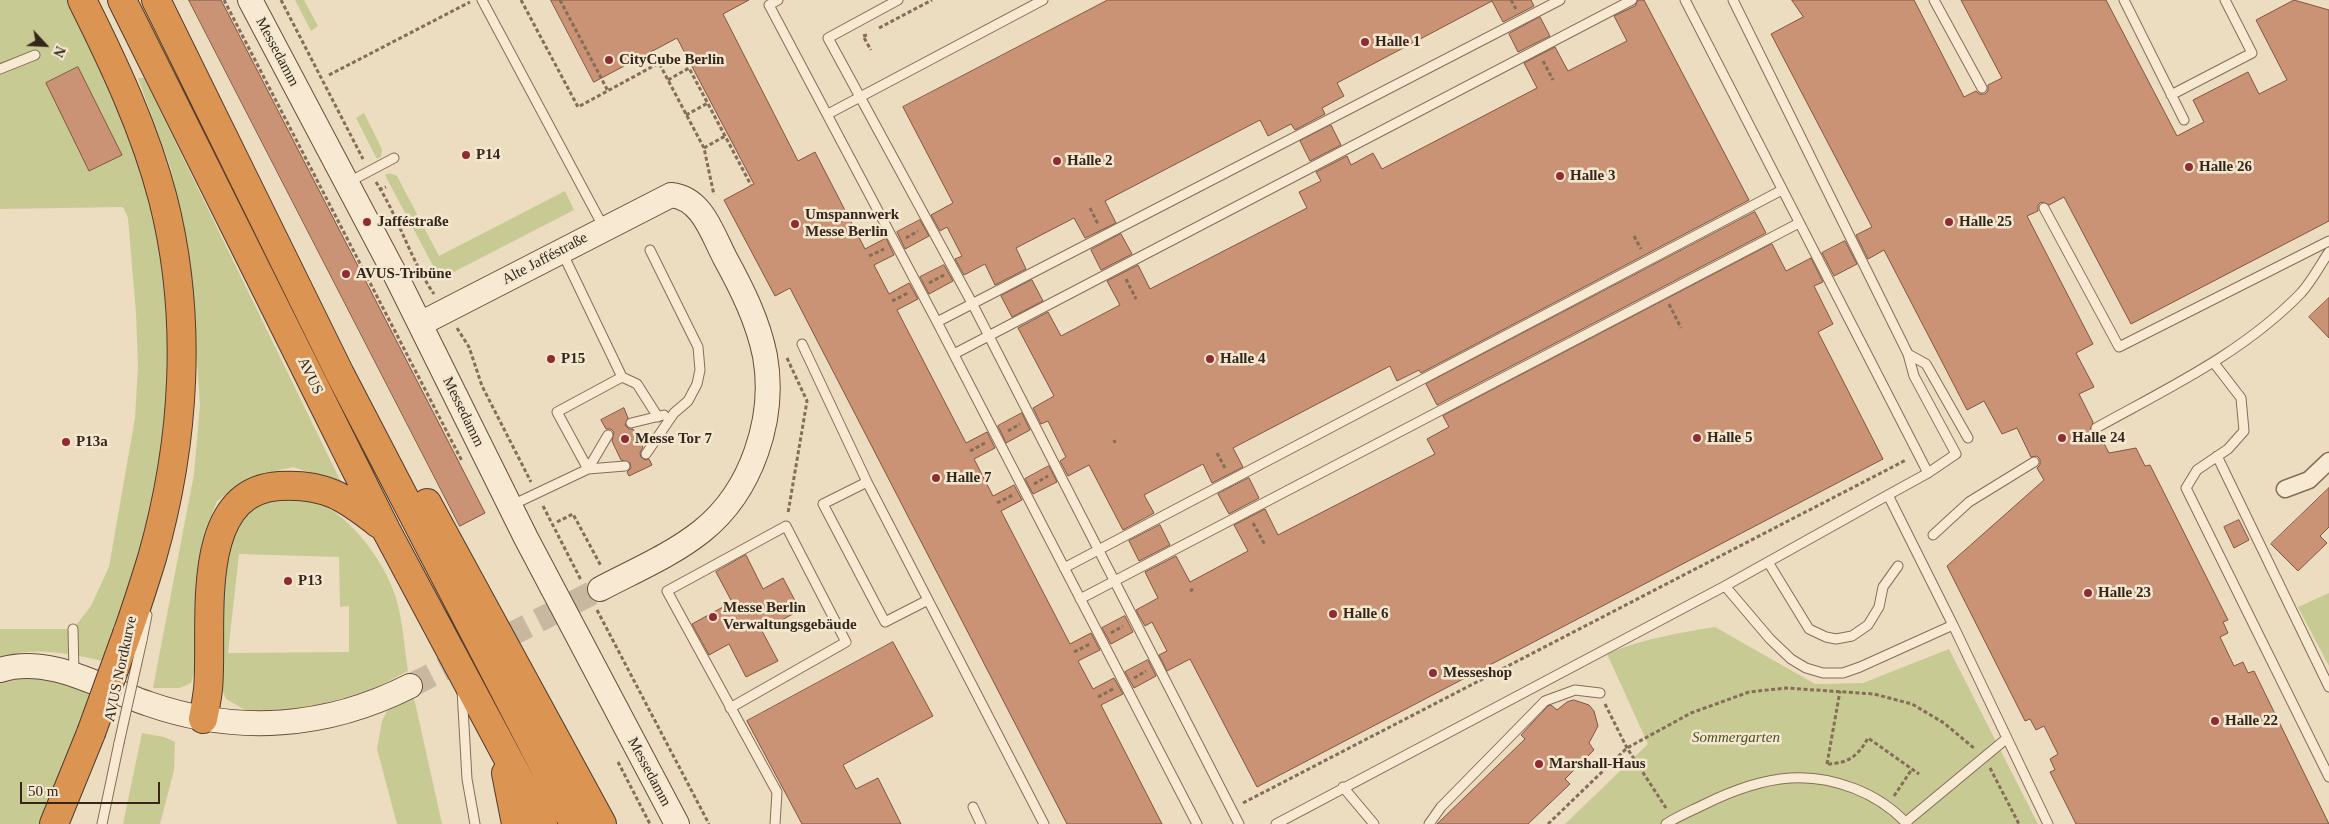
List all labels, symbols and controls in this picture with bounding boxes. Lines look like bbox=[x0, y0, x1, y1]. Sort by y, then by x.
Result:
street label: Messedamm bbox=[251, 14, 303, 90]
north arrow bbox=[20, 20, 70, 70]
place label: Halle 1 bbox=[1375, 33, 1420, 51]
marker: Halle 1 bbox=[1359, 36, 1371, 48]
text: N bbox=[50, 44, 68, 59]
place label: CityCube Berlin bbox=[619, 51, 724, 69]
marker: CityCube Berlin bbox=[603, 54, 615, 66]
place label: P14 bbox=[476, 146, 500, 164]
marker: P14 bbox=[460, 149, 472, 161]
place label: Halle 2 bbox=[1067, 152, 1112, 170]
marker: Halle 2 bbox=[1051, 155, 1063, 167]
place label: Halle 26 bbox=[2199, 158, 2252, 176]
marker: Halle 26 bbox=[2183, 161, 2195, 173]
place label: Halle 3 bbox=[1570, 167, 1615, 185]
marker: Halle 3 bbox=[1554, 170, 1566, 182]
place label: Umspannwerk Messe Berlin bbox=[805, 206, 899, 241]
place label: Jafféstraße bbox=[377, 213, 449, 231]
place label: Halle 25 bbox=[1959, 213, 2012, 231]
marker: Jafféstraße bbox=[361, 216, 373, 228]
marker: Halle 25 bbox=[1943, 216, 1955, 228]
marker: Umspannwerk Messe Berlin bbox=[789, 218, 801, 230]
street label: Alte Jafféstraße bbox=[499, 229, 591, 289]
place label: AVUS-Tribüne bbox=[356, 265, 451, 283]
marker: AVUS-Tribüne bbox=[340, 268, 352, 280]
place label: P15 bbox=[561, 350, 585, 368]
place label: Halle 4 bbox=[1220, 350, 1265, 368]
marker: P15 bbox=[545, 353, 557, 365]
marker: Halle 4 bbox=[1204, 353, 1216, 365]
street label: AVUS bbox=[293, 355, 327, 397]
street label: Messedamm bbox=[438, 374, 488, 450]
place label: Halle 5 bbox=[1707, 429, 1752, 447]
place label: Halle 24 bbox=[2072, 429, 2125, 447]
place label: Messe Tor 7 bbox=[635, 430, 712, 448]
marker: Halle 5 bbox=[1691, 432, 1703, 444]
marker: Halle 24 bbox=[2056, 432, 2068, 444]
place label: P13a bbox=[76, 433, 108, 451]
marker: Messe Tor 7 bbox=[619, 433, 631, 445]
marker: P13a bbox=[60, 436, 72, 448]
place label: Halle 7 bbox=[946, 469, 991, 487]
marker: Halle 7 bbox=[930, 472, 942, 484]
place label: P13 bbox=[298, 572, 322, 590]
marker: P13 bbox=[282, 575, 294, 587]
place label: Halle 23 bbox=[2098, 584, 2151, 602]
marker: Halle 23 bbox=[2082, 587, 2094, 599]
place label: Messe Berlin Verwaltungsgebäude bbox=[723, 599, 857, 634]
place label: Halle 6 bbox=[1343, 605, 1388, 623]
marker: Halle 6 bbox=[1327, 608, 1339, 620]
marker: Messe Berlin Verwaltungsgebäude bbox=[707, 611, 719, 623]
street label: AVUS Nordkurve bbox=[101, 614, 141, 724]
place label: Messeshop bbox=[1443, 664, 1512, 682]
marker: Messeshop bbox=[1427, 667, 1439, 679]
place label: Halle 22 bbox=[2225, 712, 2278, 730]
marker: Halle 22 bbox=[2209, 715, 2221, 727]
park label: Sommergarten bbox=[1692, 729, 1780, 747]
street label: Messedamm bbox=[623, 734, 675, 810]
place label: Marshall-Haus bbox=[1549, 755, 1646, 773]
marker: Marshall-Haus bbox=[1533, 758, 1545, 770]
scale bar bbox=[22, 772, 162, 804]
text: 50 m bbox=[28, 783, 58, 799]

